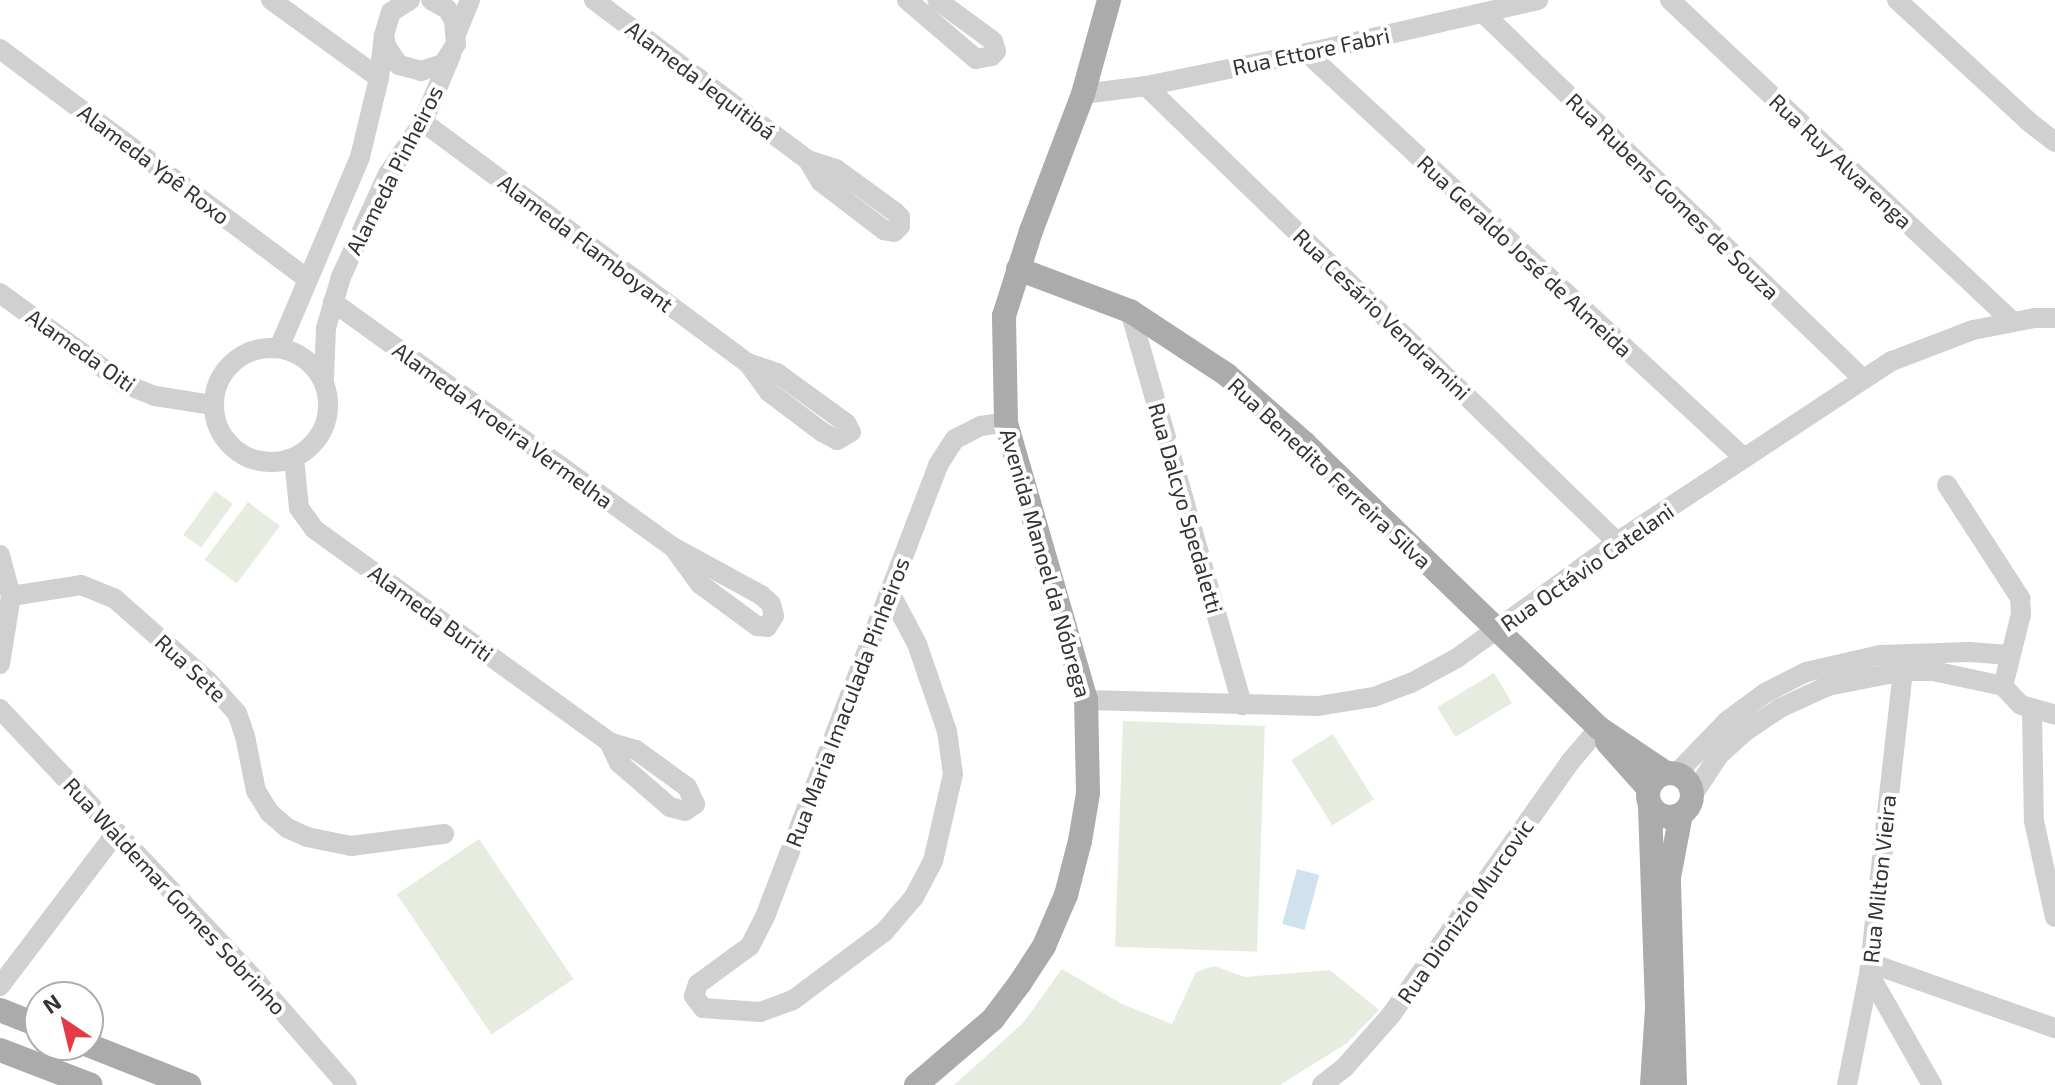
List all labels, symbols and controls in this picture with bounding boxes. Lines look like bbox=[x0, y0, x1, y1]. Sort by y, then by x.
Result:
street label: Alameda Jequitibá bbox=[621, 15, 781, 145]
street label: Rua Ettore Fabri bbox=[1230, 21, 1392, 81]
street label: Alameda Pinheiros bbox=[340, 81, 448, 259]
street label: Rua Rubens Gomes de Souza bbox=[1561, 87, 1785, 305]
street label: Rua Ruy Alvarenga bbox=[1764, 88, 1918, 234]
street label: Alameda Ypê Roxo bbox=[73, 98, 235, 230]
street label: Rua Geraldo José de Almeida bbox=[1412, 149, 1638, 363]
street label: Alameda Flamboyant bbox=[493, 169, 679, 317]
street label: Rua Cesário Vendramini bbox=[1288, 223, 1476, 405]
street label: Alameda Oiti bbox=[21, 303, 141, 397]
street label: Alameda Aroeira Vermelha bbox=[387, 336, 619, 514]
street label: Rua Benedito Ferreira Silva bbox=[1223, 372, 1437, 574]
street label: Rua Dalcyo Spedaletti bbox=[1143, 400, 1229, 616]
street label: Avenida Manoel da Nóbrega bbox=[995, 425, 1097, 701]
street label: Rua Octávio Catelani bbox=[1495, 497, 1679, 637]
street label: Rua Maria Imaculada Pinheiros bbox=[780, 554, 914, 850]
street label: Alameda Buriti bbox=[364, 559, 498, 667]
street label: Rua Sete bbox=[150, 629, 232, 707]
street label: Rua Waldemar Gomes Sobrinho bbox=[58, 772, 292, 1020]
street label: Rua Milton Vieira bbox=[1857, 793, 1901, 965]
street label: Rua Dionizio Murcovic bbox=[1391, 814, 1539, 1008]
north arrow bbox=[24, 981, 104, 1061]
text: N bbox=[37, 988, 65, 1018]

